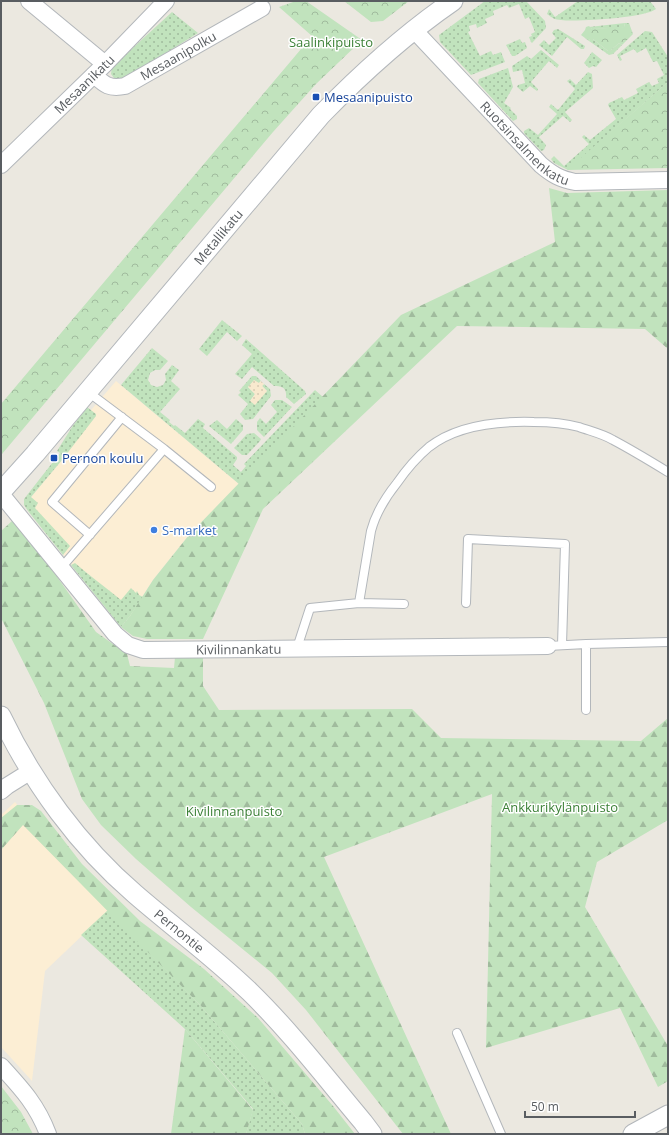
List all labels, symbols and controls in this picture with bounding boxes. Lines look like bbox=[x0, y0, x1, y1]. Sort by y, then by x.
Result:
street label: Mesaanipolku bbox=[137, 27, 220, 85]
park label: Saalinkipuisto bbox=[289, 33, 373, 51]
street label: Mesaanikatu bbox=[50, 51, 118, 118]
place label: Mesaanipuisto bbox=[324, 88, 413, 106]
marker: Mesaanipuisto bbox=[311, 92, 321, 102]
street label: Ruotsinsalmenkatu bbox=[476, 97, 571, 189]
street label: Metallikatu bbox=[190, 205, 247, 269]
place label: Pernon koulu bbox=[62, 449, 143, 467]
marker: Pernon koulu bbox=[49, 453, 59, 463]
place label: S-market bbox=[162, 521, 217, 539]
marker: S-market bbox=[149, 525, 159, 535]
street label: Kivilinnankatu bbox=[196, 640, 281, 658]
park label: Ankkurikylänpuisto bbox=[502, 798, 618, 816]
park label: Kivilinnanpuisto bbox=[186, 802, 282, 820]
street label: Pernontie bbox=[151, 905, 208, 957]
scale bar bbox=[525, 1093, 635, 1119]
text: 50 m bbox=[531, 1098, 559, 1115]

